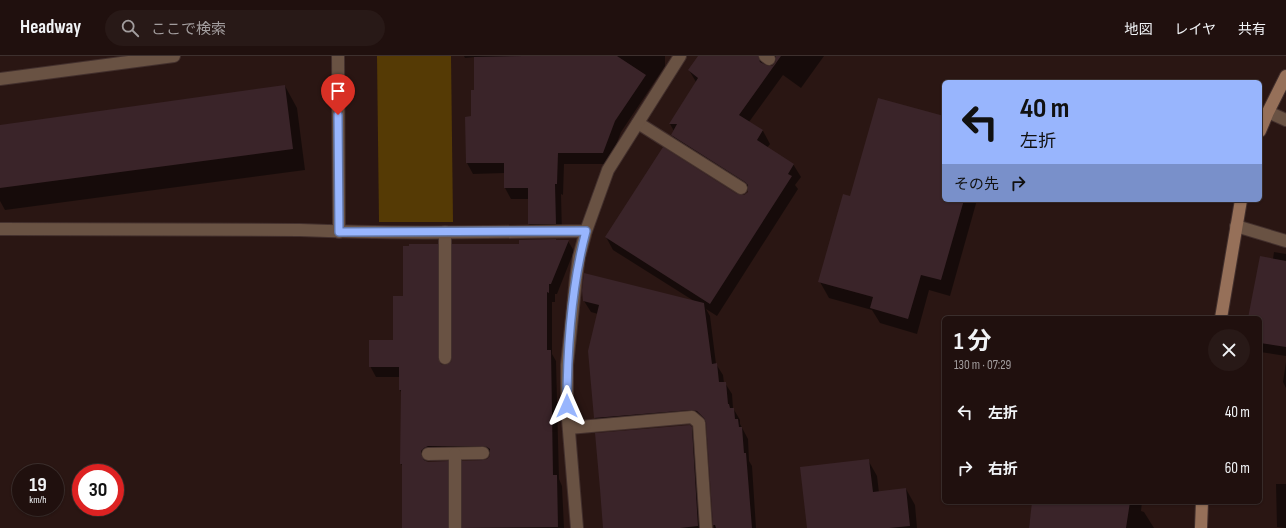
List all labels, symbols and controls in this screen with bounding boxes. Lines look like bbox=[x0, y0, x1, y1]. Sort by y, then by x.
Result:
search box bbox=[105, 10, 385, 46]
text: Headway bbox=[20, 16, 81, 39]
icon: search bbox=[119, 17, 141, 39]
text: ここで検索 bbox=[151, 20, 226, 39]
text: 地図 bbox=[1124, 21, 1152, 38]
text: レイヤ bbox=[1174, 21, 1216, 38]
text: 共有 bbox=[1238, 21, 1266, 38]
pin bbox=[321, 74, 355, 115]
icon: arrive bbox=[327, 80, 349, 102]
text: 40 m bbox=[1020, 92, 1069, 125]
icon: left bbox=[954, 96, 1006, 148]
text: 左折 bbox=[1020, 131, 1056, 152]
icon: right bbox=[1007, 172, 1029, 194]
text: その先 bbox=[954, 175, 999, 194]
text: 1 分 bbox=[954, 327, 991, 356]
button: close bbox=[1208, 329, 1250, 371]
text: 130 m · 07:29 bbox=[954, 357, 1011, 373]
position arrow bbox=[546, 385, 588, 427]
icon: left bbox=[954, 401, 976, 423]
text: 40 m bbox=[1225, 403, 1250, 422]
text: 左折 bbox=[988, 404, 1018, 423]
icon: right bbox=[954, 457, 976, 479]
text: 60 m bbox=[1225, 459, 1250, 478]
text: 右折 bbox=[988, 460, 1018, 479]
speed limit sign: 30 bbox=[72, 464, 124, 516]
text: 19 bbox=[29, 473, 47, 497]
text: km/h bbox=[29, 494, 47, 506]

